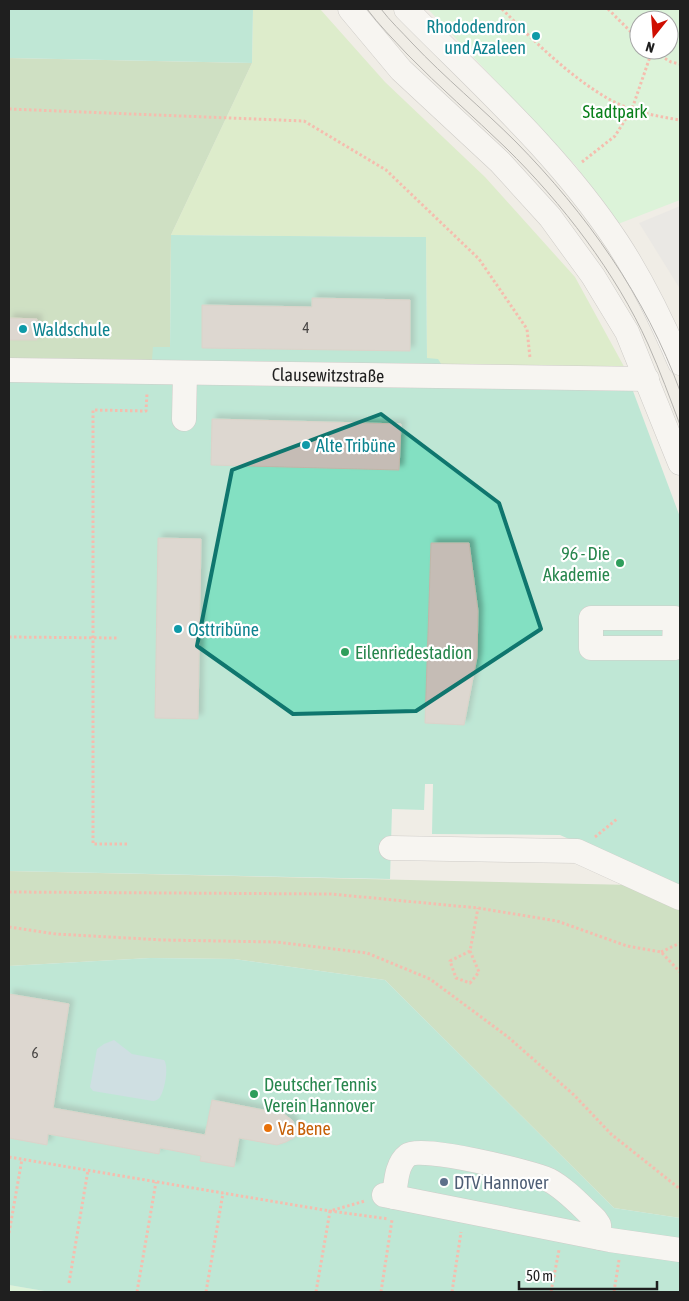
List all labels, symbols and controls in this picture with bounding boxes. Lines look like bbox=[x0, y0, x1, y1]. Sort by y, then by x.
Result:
north arrow bbox=[629, 10, 679, 60]
place label: Rhododendron und Azaleen bbox=[426, 16, 526, 58]
marker: Rhododendron und Azaleen bbox=[530, 30, 542, 42]
text: N bbox=[644, 39, 656, 56]
park label: Stadtpark bbox=[583, 101, 648, 122]
place label: Waldschule bbox=[33, 319, 110, 340]
house number: 4 bbox=[302, 319, 310, 336]
marker: Waldschule bbox=[17, 323, 29, 335]
street label: Clausewitzstraße bbox=[272, 363, 384, 386]
place label: Alte Tribüne bbox=[316, 435, 396, 456]
marker: Alte Tribüne bbox=[300, 439, 312, 451]
place label: 96 - Die Akademie bbox=[543, 543, 610, 585]
marker: 96 - Die Akademie bbox=[614, 557, 626, 569]
place label: Osttribüne bbox=[188, 619, 259, 640]
marker: Osttribüne bbox=[172, 623, 184, 635]
place label: Eilenriedestadion bbox=[355, 642, 472, 663]
marker: Eilenriedestadion bbox=[339, 646, 351, 658]
house number: 6 bbox=[31, 1044, 39, 1061]
place label: Deutscher Tennis Verein Hannover bbox=[264, 1074, 377, 1116]
marker: Deutscher Tennis Verein Hannover bbox=[248, 1088, 260, 1100]
place label: Va Bene bbox=[278, 1118, 331, 1139]
marker: Va Bene bbox=[262, 1122, 274, 1134]
place label: DTV Hannover bbox=[454, 1172, 549, 1193]
marker: DTV Hannover bbox=[438, 1176, 450, 1188]
scale bar bbox=[519, 1258, 656, 1290]
text: 50 m bbox=[526, 1267, 553, 1284]

